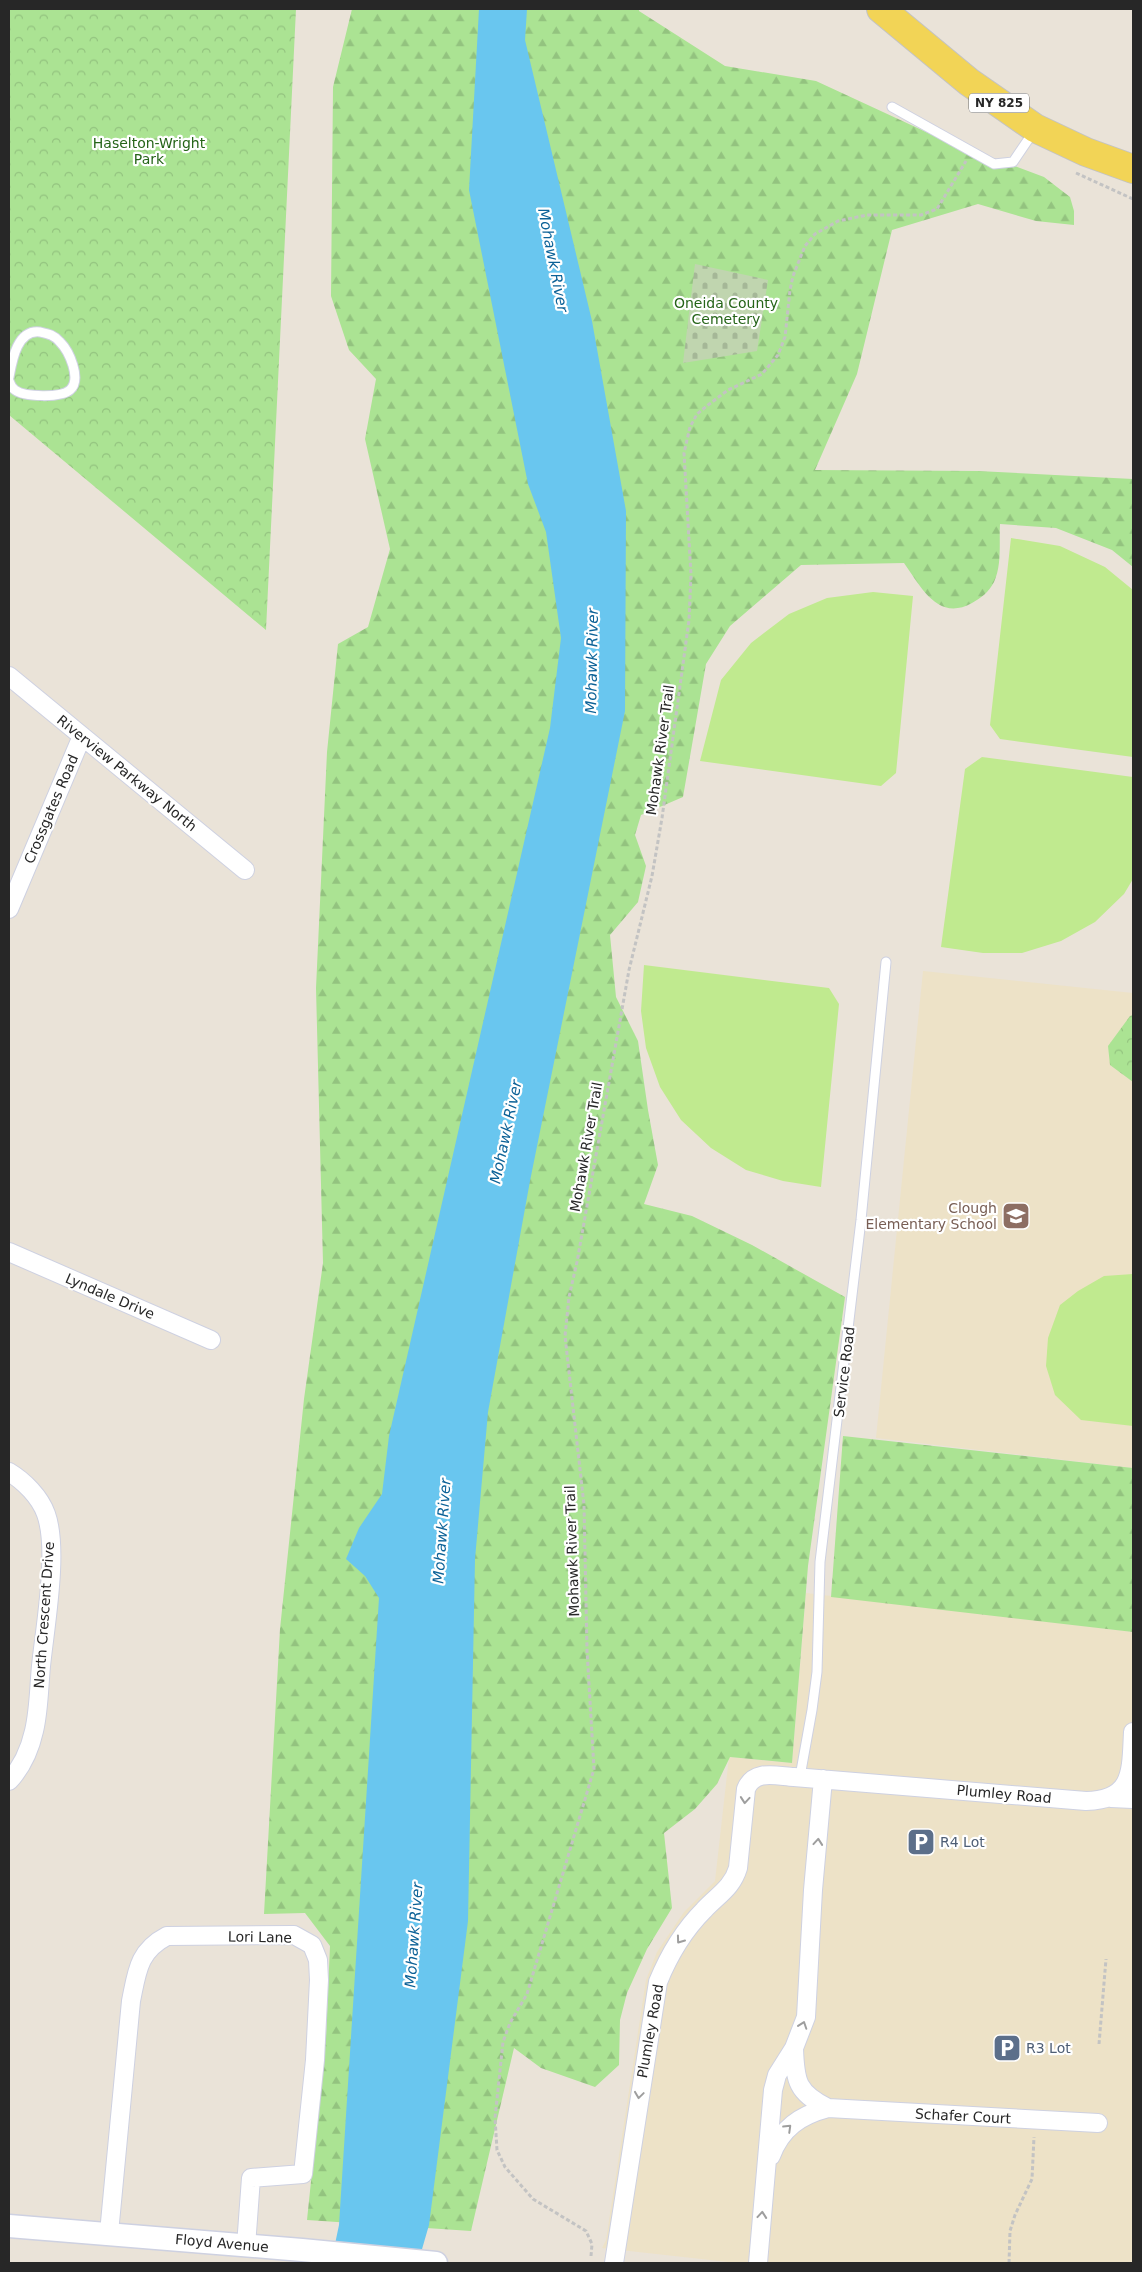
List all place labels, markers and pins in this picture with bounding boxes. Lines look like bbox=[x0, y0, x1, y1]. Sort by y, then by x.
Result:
place label: Clough Elementary School bbox=[865, 1200, 997, 1232]
school or university icon: Clough Elementary School bbox=[1001, 1201, 1031, 1231]
parking icon: R4 Lot bbox=[906, 1827, 936, 1857]
place label: R4 Lot bbox=[940, 1834, 985, 1850]
parking icon: R3 Lot bbox=[992, 2033, 1022, 2063]
place label: R3 Lot bbox=[1026, 2040, 1071, 2056]

